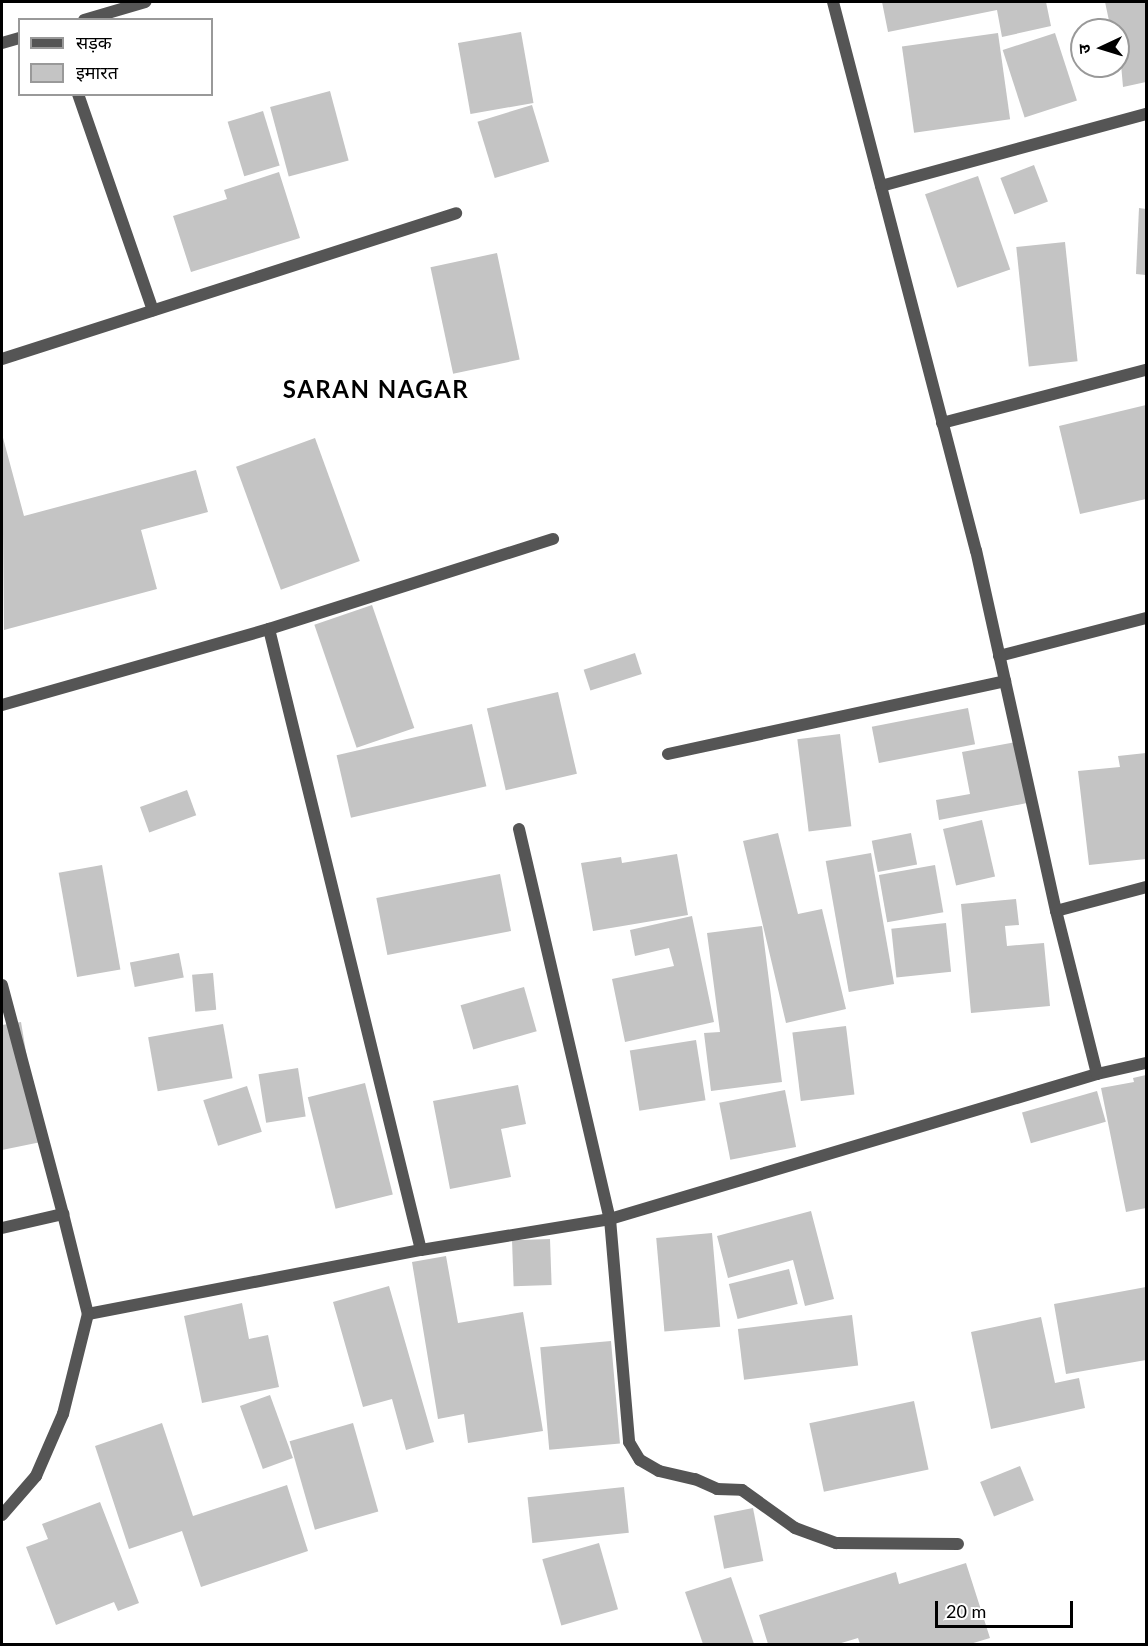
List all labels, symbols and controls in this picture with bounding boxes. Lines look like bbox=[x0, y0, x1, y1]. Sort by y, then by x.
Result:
legend bbox=[18, 18, 213, 96]
north arrow bbox=[1070, 18, 1130, 78]
text: सड़क bbox=[76, 31, 112, 53]
text: उ bbox=[1074, 44, 1093, 54]
text: इमारत bbox=[76, 61, 118, 83]
district label: SARAN NAGAR bbox=[283, 375, 469, 403]
scale bar bbox=[938, 1589, 1076, 1627]
text: 20 m bbox=[946, 1600, 986, 1622]

